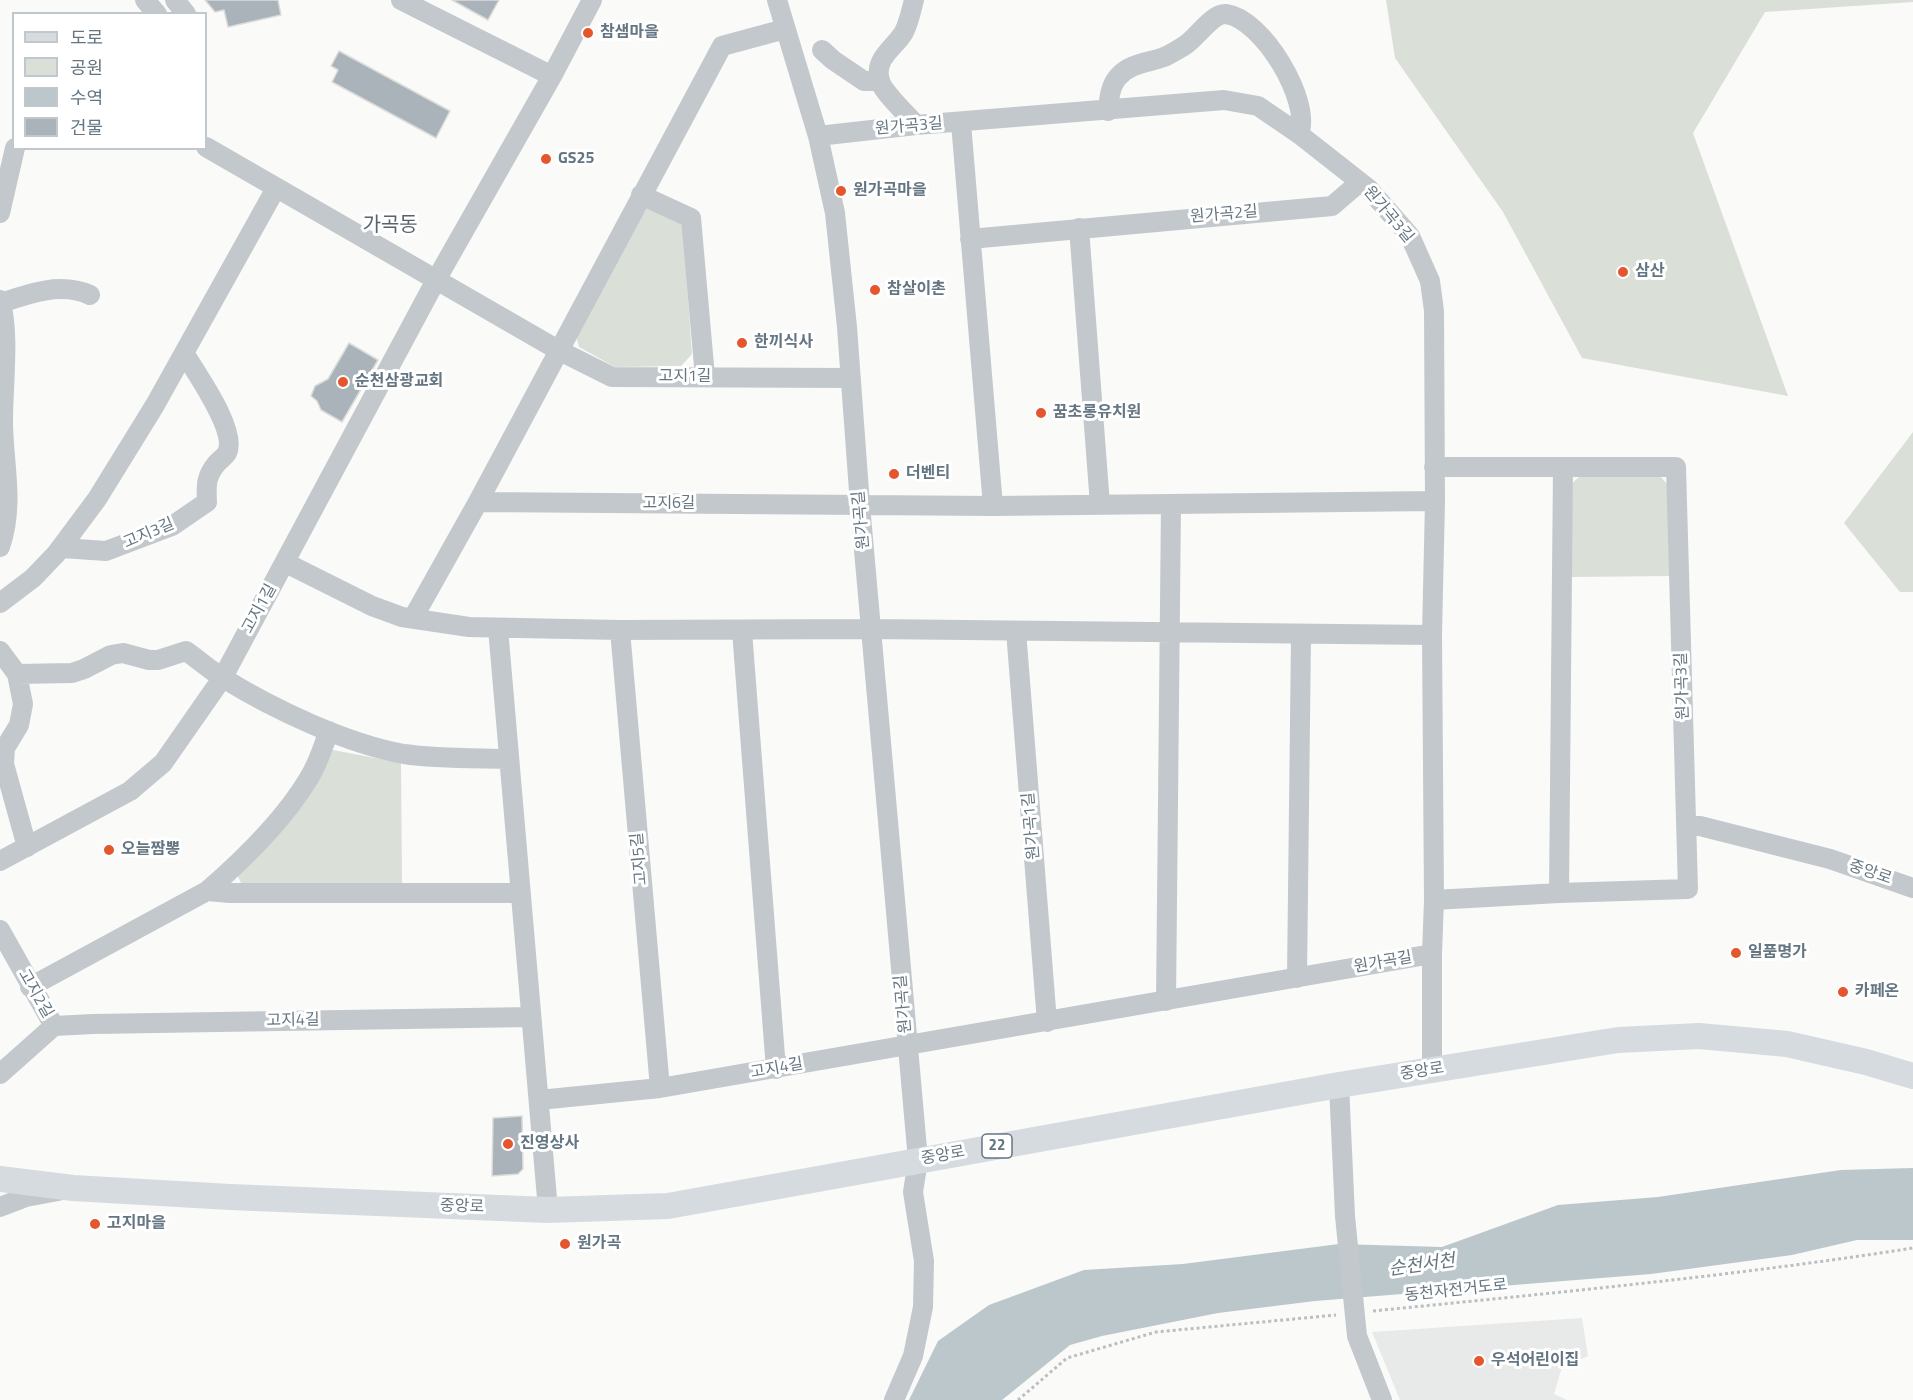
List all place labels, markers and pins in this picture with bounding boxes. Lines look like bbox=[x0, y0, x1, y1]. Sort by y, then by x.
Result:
place label: 참샘마을 bbox=[600, 23, 659, 43]
marker: 참샘마을 bbox=[581, 26, 595, 40]
place label: GS25 bbox=[558, 149, 594, 169]
marker: GS25 bbox=[539, 152, 553, 166]
place label: 원가곡마을 bbox=[853, 181, 927, 201]
marker: 원가곡마을 bbox=[834, 184, 848, 198]
place label: 삼산 bbox=[1635, 262, 1664, 282]
marker: 삼산 bbox=[1616, 265, 1630, 279]
place label: 참살이촌 bbox=[887, 280, 946, 300]
marker: 참살이촌 bbox=[868, 283, 882, 297]
place label: 한끼식사 bbox=[754, 333, 813, 353]
marker: 한끼식사 bbox=[735, 336, 749, 350]
place label: 순천삼광교회 bbox=[355, 372, 443, 392]
marker: 순천삼광교회 bbox=[336, 375, 350, 389]
place label: 꿈초롱유치원 bbox=[1053, 403, 1141, 423]
marker: 꿈초롱유치원 bbox=[1034, 406, 1048, 420]
place label: 더벤티 bbox=[906, 464, 950, 484]
marker: 더벤티 bbox=[887, 467, 901, 481]
place label: 오늘짬뽕 bbox=[121, 840, 180, 860]
marker: 오늘짬뽕 bbox=[102, 843, 116, 857]
place label: 일품명가 bbox=[1748, 943, 1807, 963]
marker: 일품명가 bbox=[1729, 946, 1743, 960]
place label: 카페온 bbox=[1855, 982, 1899, 1002]
marker: 카페온 bbox=[1836, 985, 1850, 999]
place label: 진영상사 bbox=[520, 1134, 579, 1154]
marker: 진영상사 bbox=[501, 1137, 515, 1151]
place label: 고지마을 bbox=[107, 1214, 166, 1234]
marker: 고지마을 bbox=[88, 1217, 102, 1231]
place label: 원가곡 bbox=[577, 1234, 621, 1254]
marker: 원가곡 bbox=[558, 1237, 572, 1251]
place label: 우석어린이집 bbox=[1491, 1351, 1579, 1371]
marker: 우석어린이집 bbox=[1472, 1354, 1486, 1368]

